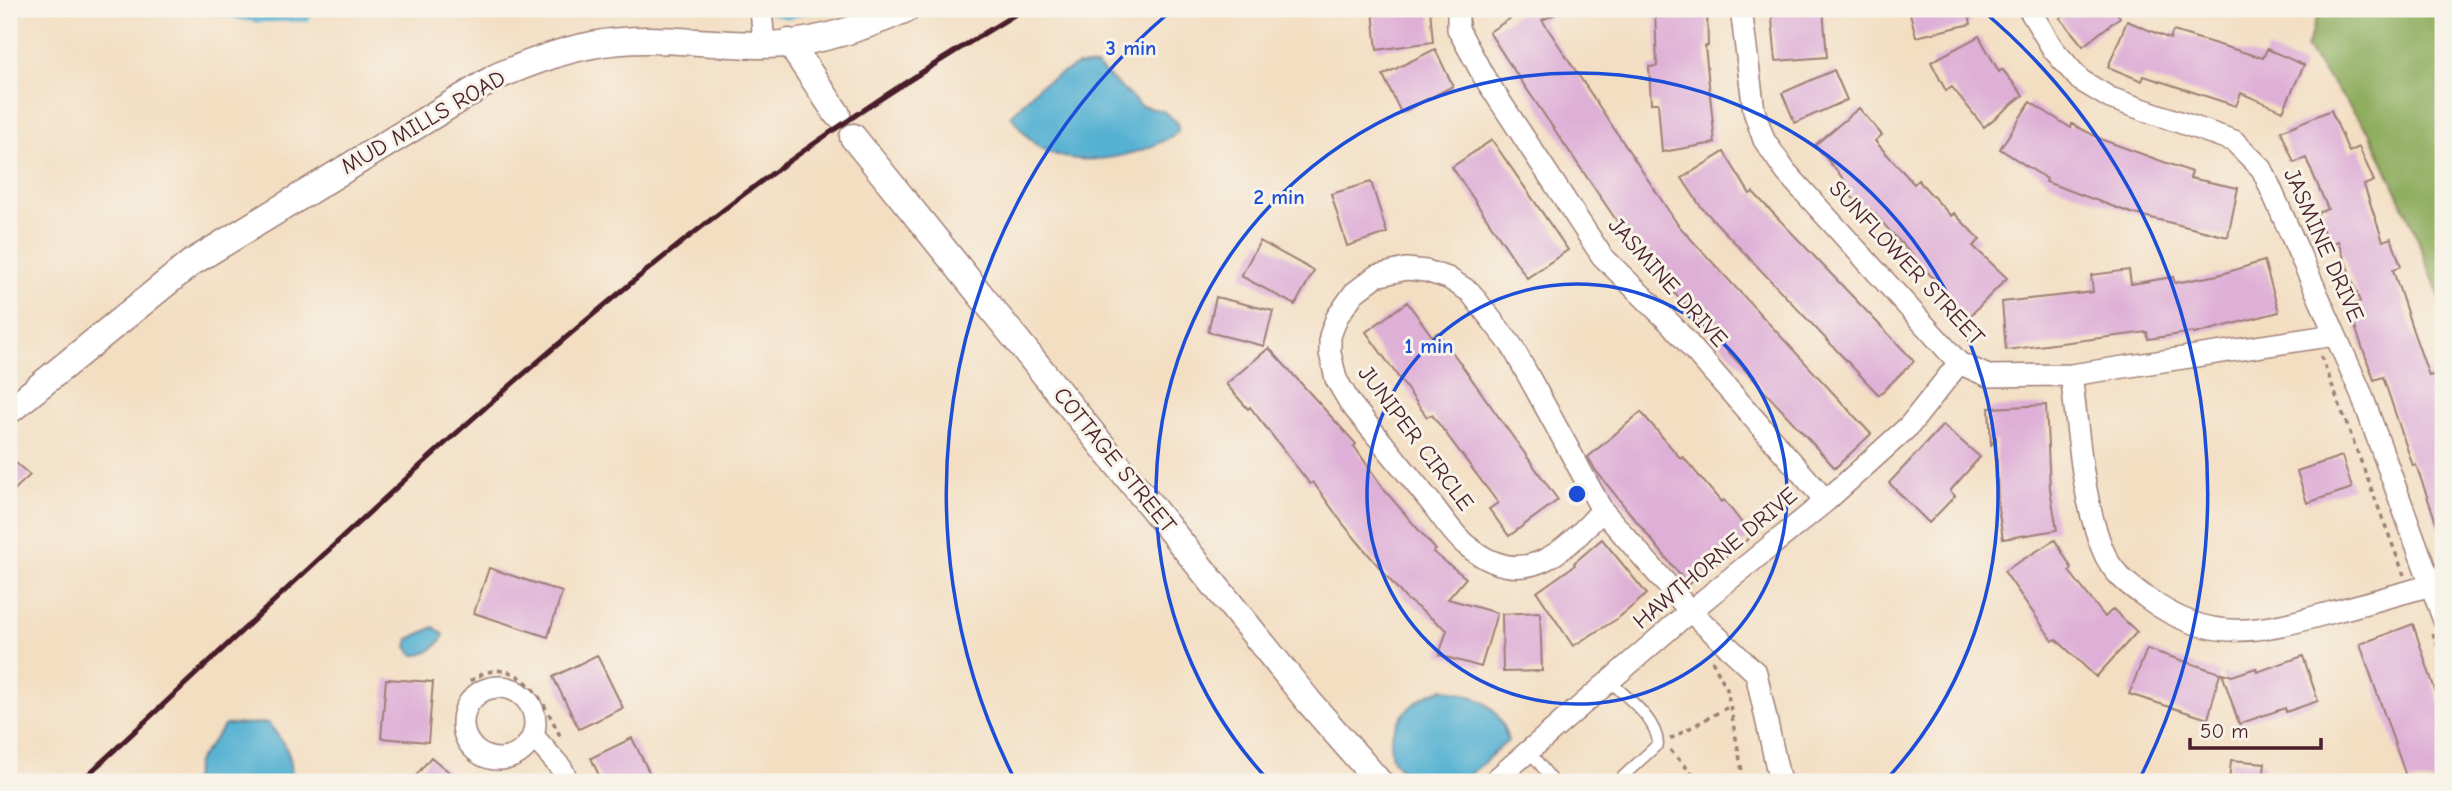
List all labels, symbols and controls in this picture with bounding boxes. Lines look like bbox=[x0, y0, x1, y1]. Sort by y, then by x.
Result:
text: 3 min bbox=[1105, 36, 1157, 60]
street label: MUD MILLS ROAD bbox=[336, 64, 510, 180]
street label: JASMINE DRIVE bbox=[2278, 164, 2370, 326]
street label: SUNFLOWER STREET bbox=[1824, 175, 1990, 351]
text: 2 min bbox=[1253, 185, 1305, 209]
street label: JASMINE DRIVE bbox=[1603, 212, 1733, 352]
text: 1 min bbox=[1405, 334, 1453, 358]
street label: JUNIPER CIRCLE bbox=[1353, 360, 1479, 516]
street label: COTTAGE STREET bbox=[1048, 382, 1182, 538]
street label: HAWTHORNE DRIVE bbox=[1627, 481, 1803, 635]
centre of rings bbox=[1565, 482, 1589, 506]
scale bar bbox=[2190, 707, 2321, 751]
text: 50 m bbox=[2200, 719, 2249, 743]

